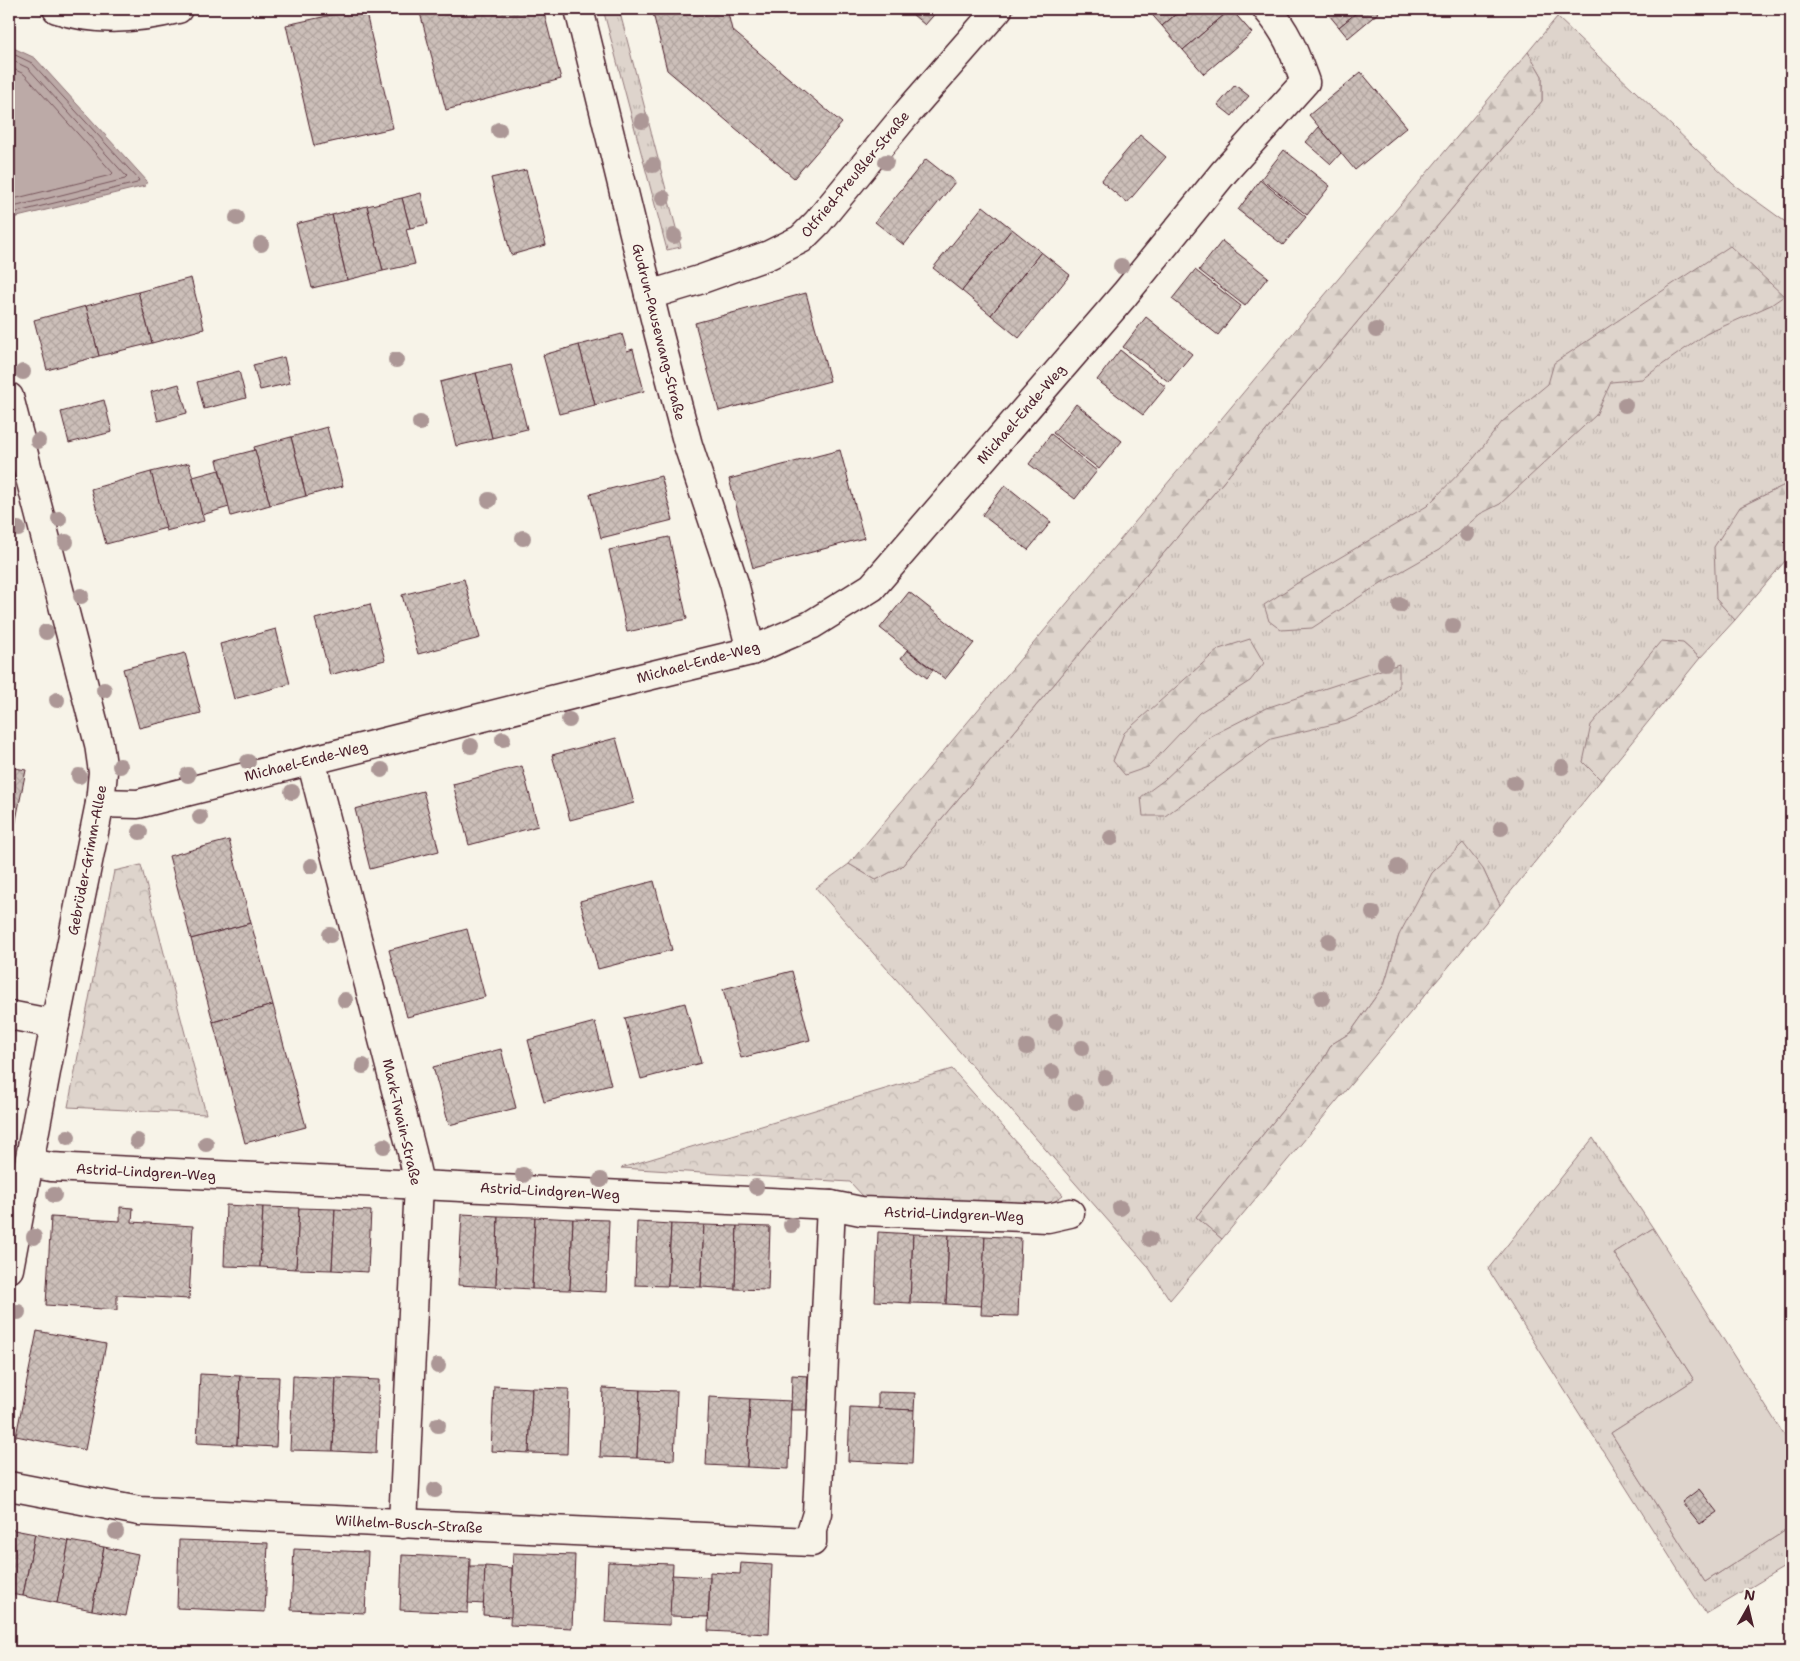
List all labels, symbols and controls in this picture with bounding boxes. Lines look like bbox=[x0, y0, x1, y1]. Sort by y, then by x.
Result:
street label: Otfried-Preußler-Straße bbox=[797, 107, 913, 241]
street label: Gudrun-Pausewang-Straße bbox=[628, 242, 690, 422]
street label: Michael-Ende-Weg bbox=[973, 360, 1069, 468]
street label: Michael-Ende-Weg bbox=[635, 637, 761, 687]
street label: Michael-Ende-Weg bbox=[242, 737, 370, 785]
street label: Gebrüder-Grimm-Allee bbox=[64, 783, 110, 937]
street label: Mark-Twain-Straße bbox=[379, 1057, 425, 1187]
street label: Astrid-Lindgren-Weg bbox=[75, 1159, 217, 1185]
street label: Astrid-Lindgren-Weg bbox=[479, 1178, 621, 1204]
street label: Astrid-Lindgren-Weg bbox=[884, 1203, 1024, 1225]
street label: Wilhelm-Busch-Straße bbox=[335, 1511, 484, 1537]
north arrow bbox=[1722, 1584, 1772, 1634]
text: N bbox=[1743, 1585, 1757, 1605]

